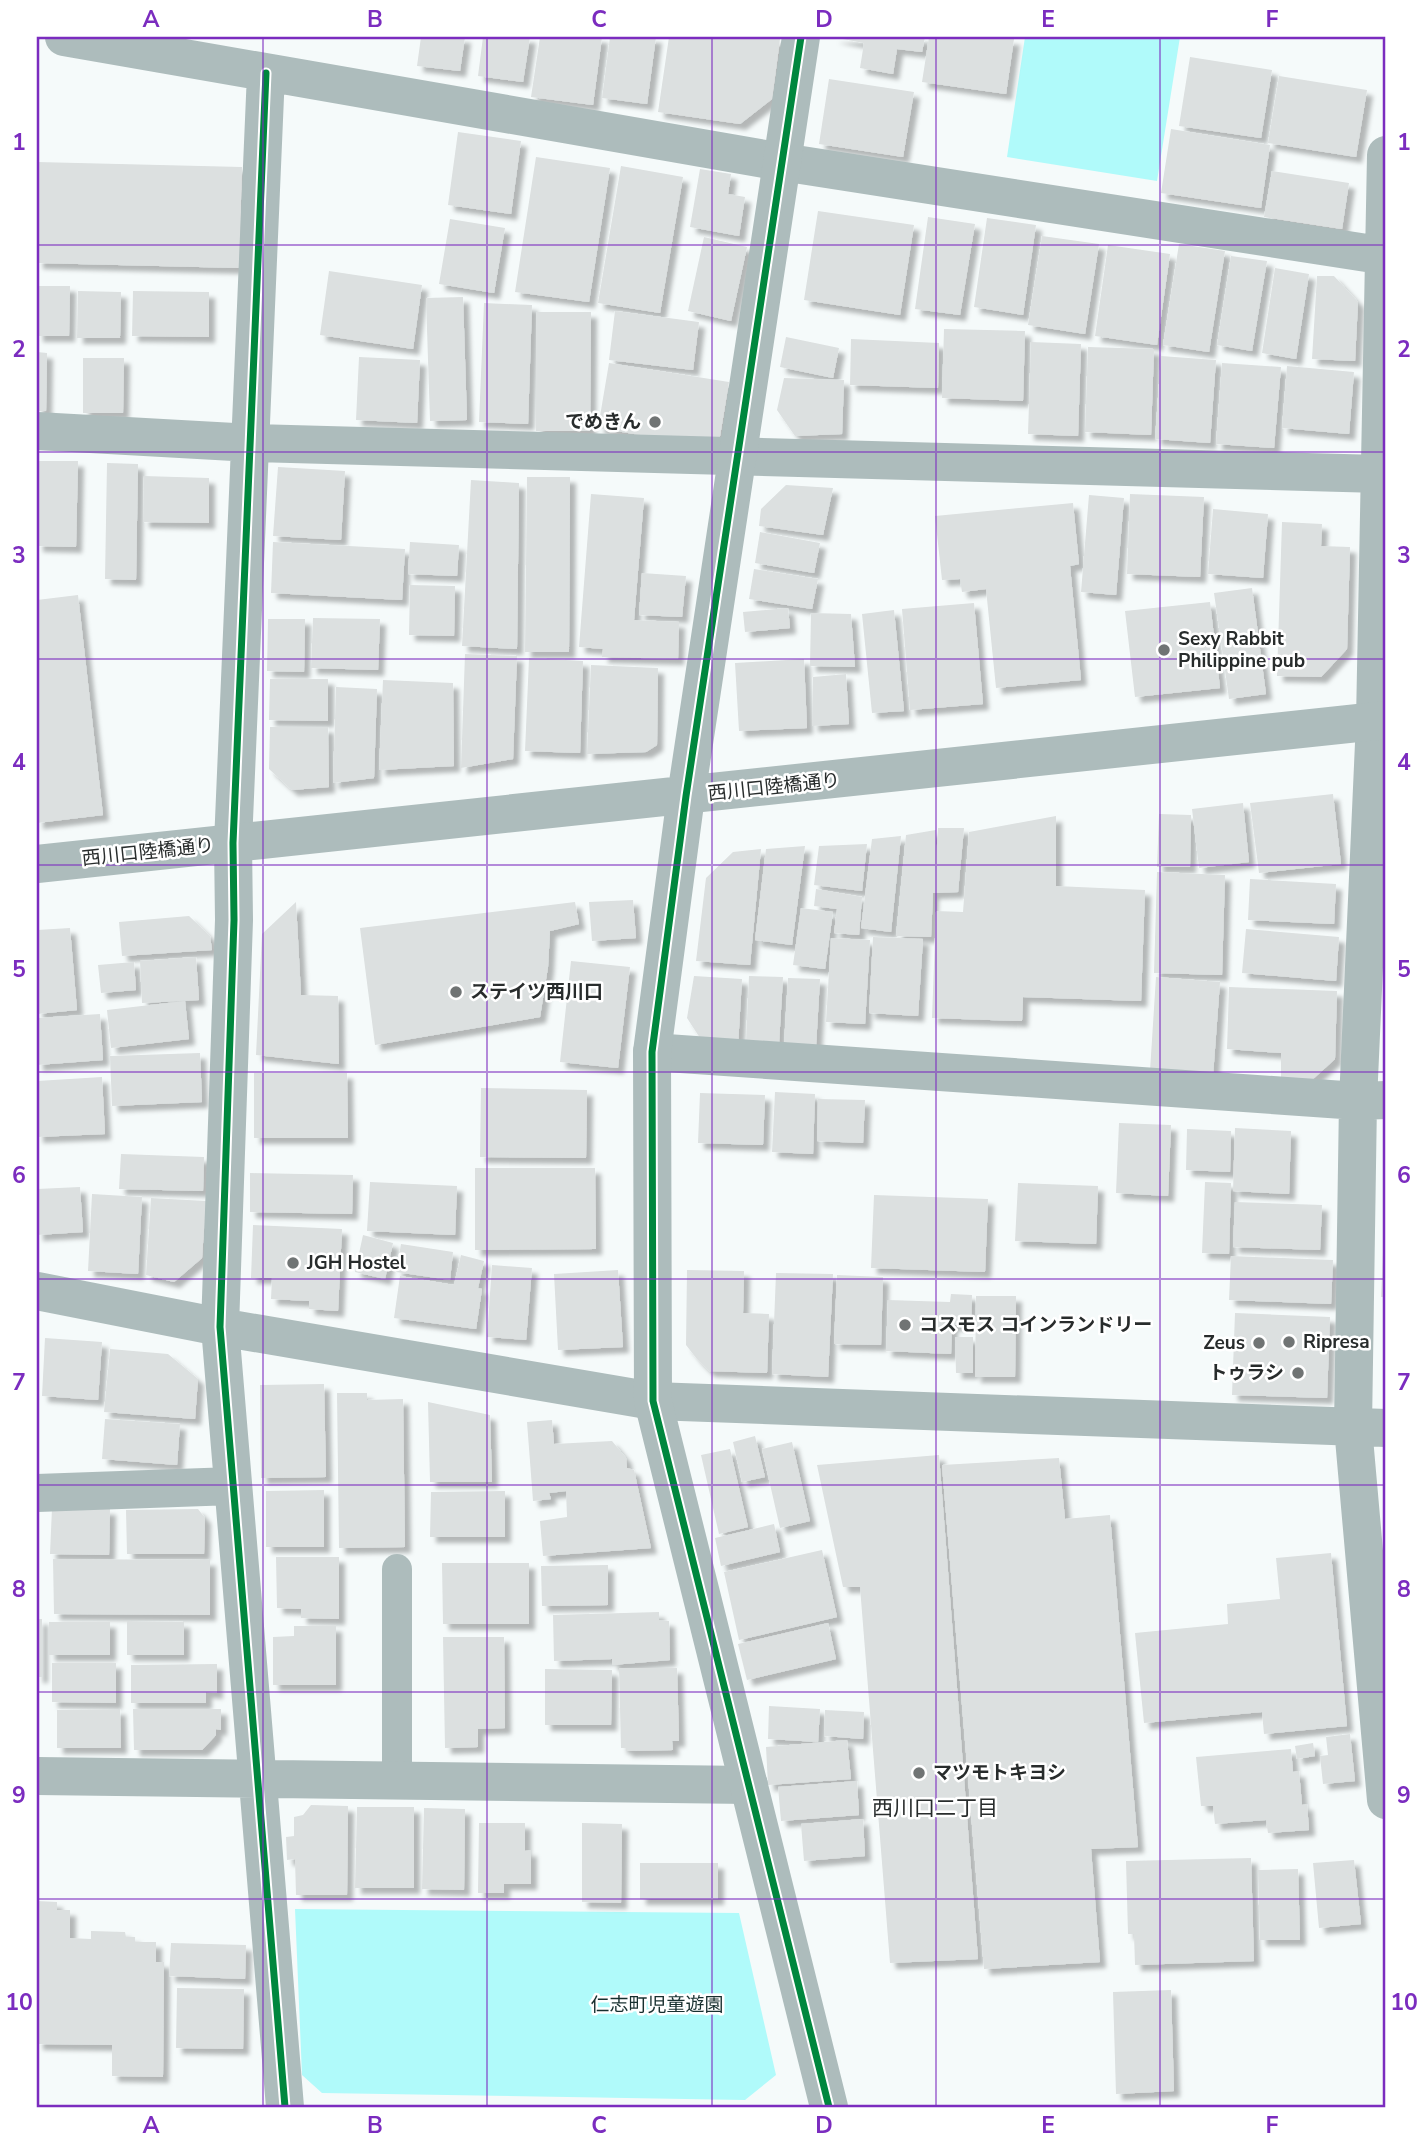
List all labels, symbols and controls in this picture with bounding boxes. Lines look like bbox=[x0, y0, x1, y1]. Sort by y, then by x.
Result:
text: A bbox=[142, 4, 160, 35]
text: B bbox=[367, 4, 383, 35]
text: C bbox=[591, 4, 607, 35]
text: D bbox=[815, 4, 833, 35]
text: E bbox=[1041, 4, 1055, 35]
text: F bbox=[1266, 4, 1279, 35]
text: 1 bbox=[12, 127, 26, 158]
text: 1 bbox=[1397, 127, 1411, 158]
text: 2 bbox=[12, 334, 26, 365]
text: 2 bbox=[1397, 334, 1411, 365]
place label: でめきん bbox=[565, 409, 641, 435]
marker: でめきん bbox=[647, 414, 663, 430]
text: 3 bbox=[12, 540, 26, 571]
text: 3 bbox=[1397, 540, 1411, 571]
place label: Sexy Rabbit Philippine pub bbox=[1178, 626, 1305, 674]
marker: Sexy Rabbit Philippine pub bbox=[1156, 642, 1172, 658]
text: 4 bbox=[12, 747, 26, 778]
text: 4 bbox=[1397, 747, 1411, 778]
street label: 西川口陸橋通り bbox=[706, 767, 842, 807]
street label: 西川口陸橋通り bbox=[80, 832, 216, 872]
text: 5 bbox=[12, 954, 26, 985]
text: 5 bbox=[1397, 954, 1411, 985]
place label: ステイツ西川口 bbox=[470, 979, 603, 1005]
marker: ステイツ西川口 bbox=[448, 984, 464, 1000]
text: 6 bbox=[12, 1160, 26, 1191]
text: 6 bbox=[1397, 1160, 1411, 1191]
place label: JGH Hostel bbox=[306, 1250, 406, 1276]
marker: JGH Hostel bbox=[285, 1255, 301, 1271]
place label: コスモス コインランドリー bbox=[919, 1312, 1152, 1338]
marker: コスモス コインランドリー bbox=[897, 1317, 913, 1333]
place label: Ripresa bbox=[1303, 1329, 1370, 1355]
place label: Zeus bbox=[1203, 1330, 1245, 1356]
marker: Ripresa bbox=[1281, 1334, 1297, 1350]
marker: Zeus bbox=[1251, 1335, 1267, 1351]
place label: トゥラシ bbox=[1208, 1360, 1284, 1386]
marker: トゥラシ bbox=[1290, 1365, 1306, 1381]
text: 7 bbox=[12, 1367, 26, 1398]
text: 7 bbox=[1397, 1367, 1411, 1398]
text: 8 bbox=[12, 1574, 26, 1605]
text: 8 bbox=[1397, 1574, 1411, 1605]
place label: マツモトキヨシ bbox=[933, 1760, 1066, 1786]
marker: マツモトキヨシ bbox=[911, 1765, 927, 1781]
text: 9 bbox=[12, 1780, 26, 1811]
text: 9 bbox=[1397, 1780, 1411, 1811]
district label: 西川口二丁目 bbox=[872, 1794, 998, 1822]
text: 10 bbox=[5, 1987, 33, 2018]
text: 10 bbox=[1390, 1987, 1418, 2018]
park label: 仁志町児童遊園 bbox=[590, 1992, 724, 2018]
text: A bbox=[142, 2110, 160, 2141]
text: B bbox=[367, 2110, 383, 2141]
text: C bbox=[591, 2110, 607, 2141]
text: D bbox=[815, 2110, 833, 2141]
text: E bbox=[1041, 2110, 1055, 2141]
text: F bbox=[1266, 2110, 1279, 2141]

